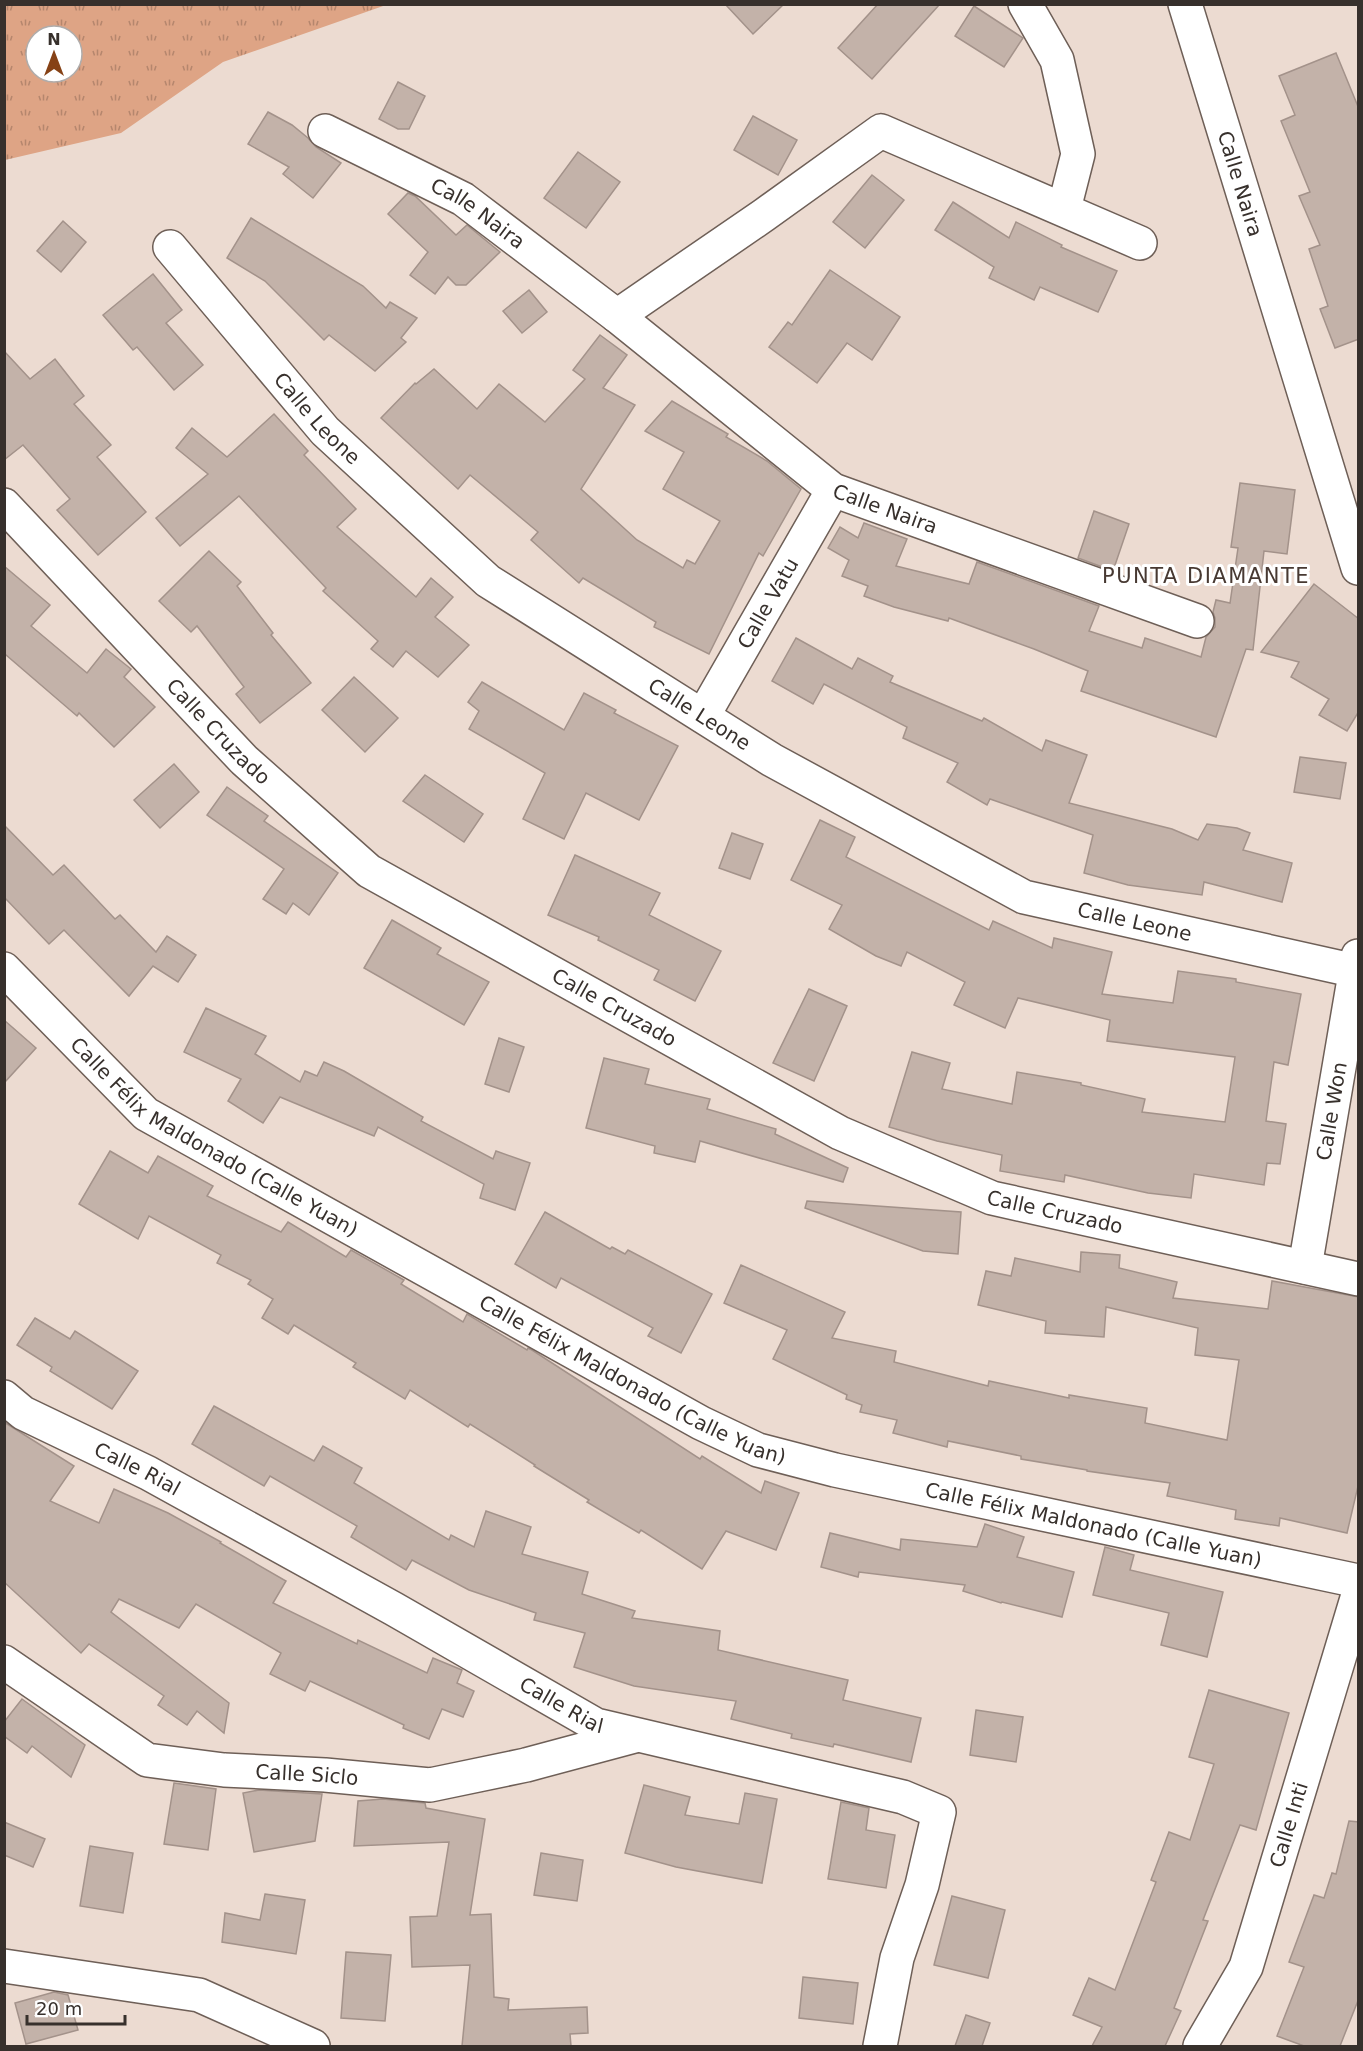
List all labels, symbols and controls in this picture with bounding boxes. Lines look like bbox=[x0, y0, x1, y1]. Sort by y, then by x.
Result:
north arrow bbox=[24, 24, 84, 84]
text: N bbox=[47, 30, 61, 49]
street label: Calle Naira bbox=[1213, 128, 1268, 240]
street label: Calle Naira bbox=[427, 173, 530, 254]
street label: Calle Leone bbox=[269, 368, 365, 469]
street label: Calle Naira bbox=[830, 479, 941, 539]
street label: Calle Vatu bbox=[732, 554, 803, 653]
district label: PUNTA DIAMANTE bbox=[1102, 564, 1310, 588]
street label: Calle Cruzado bbox=[162, 673, 275, 790]
street label: Calle Leone bbox=[644, 673, 755, 755]
street label: Calle Leone bbox=[1075, 897, 1194, 946]
street label: Calle Cruzado bbox=[548, 963, 681, 1052]
street label: Calle Félix Maldonado (Calle Yuan) bbox=[66, 1032, 362, 1242]
street label: Calle Won bbox=[1311, 1060, 1352, 1162]
street label: Calle Cruzado bbox=[985, 1185, 1125, 1239]
street label: Calle Félix Maldonado (Calle Yuan) bbox=[475, 1290, 789, 1469]
street label: Calle Rial bbox=[90, 1437, 185, 1501]
street label: Calle Félix Maldonado (Calle Yuan) bbox=[923, 1477, 1264, 1572]
street label: Calle Rial bbox=[515, 1672, 606, 1738]
street label: Calle Siclo bbox=[255, 1760, 359, 1790]
street label: Calle Inti bbox=[1265, 1779, 1313, 1870]
scale bar bbox=[27, 1988, 124, 2026]
text: 20 m bbox=[36, 1998, 82, 2019]

